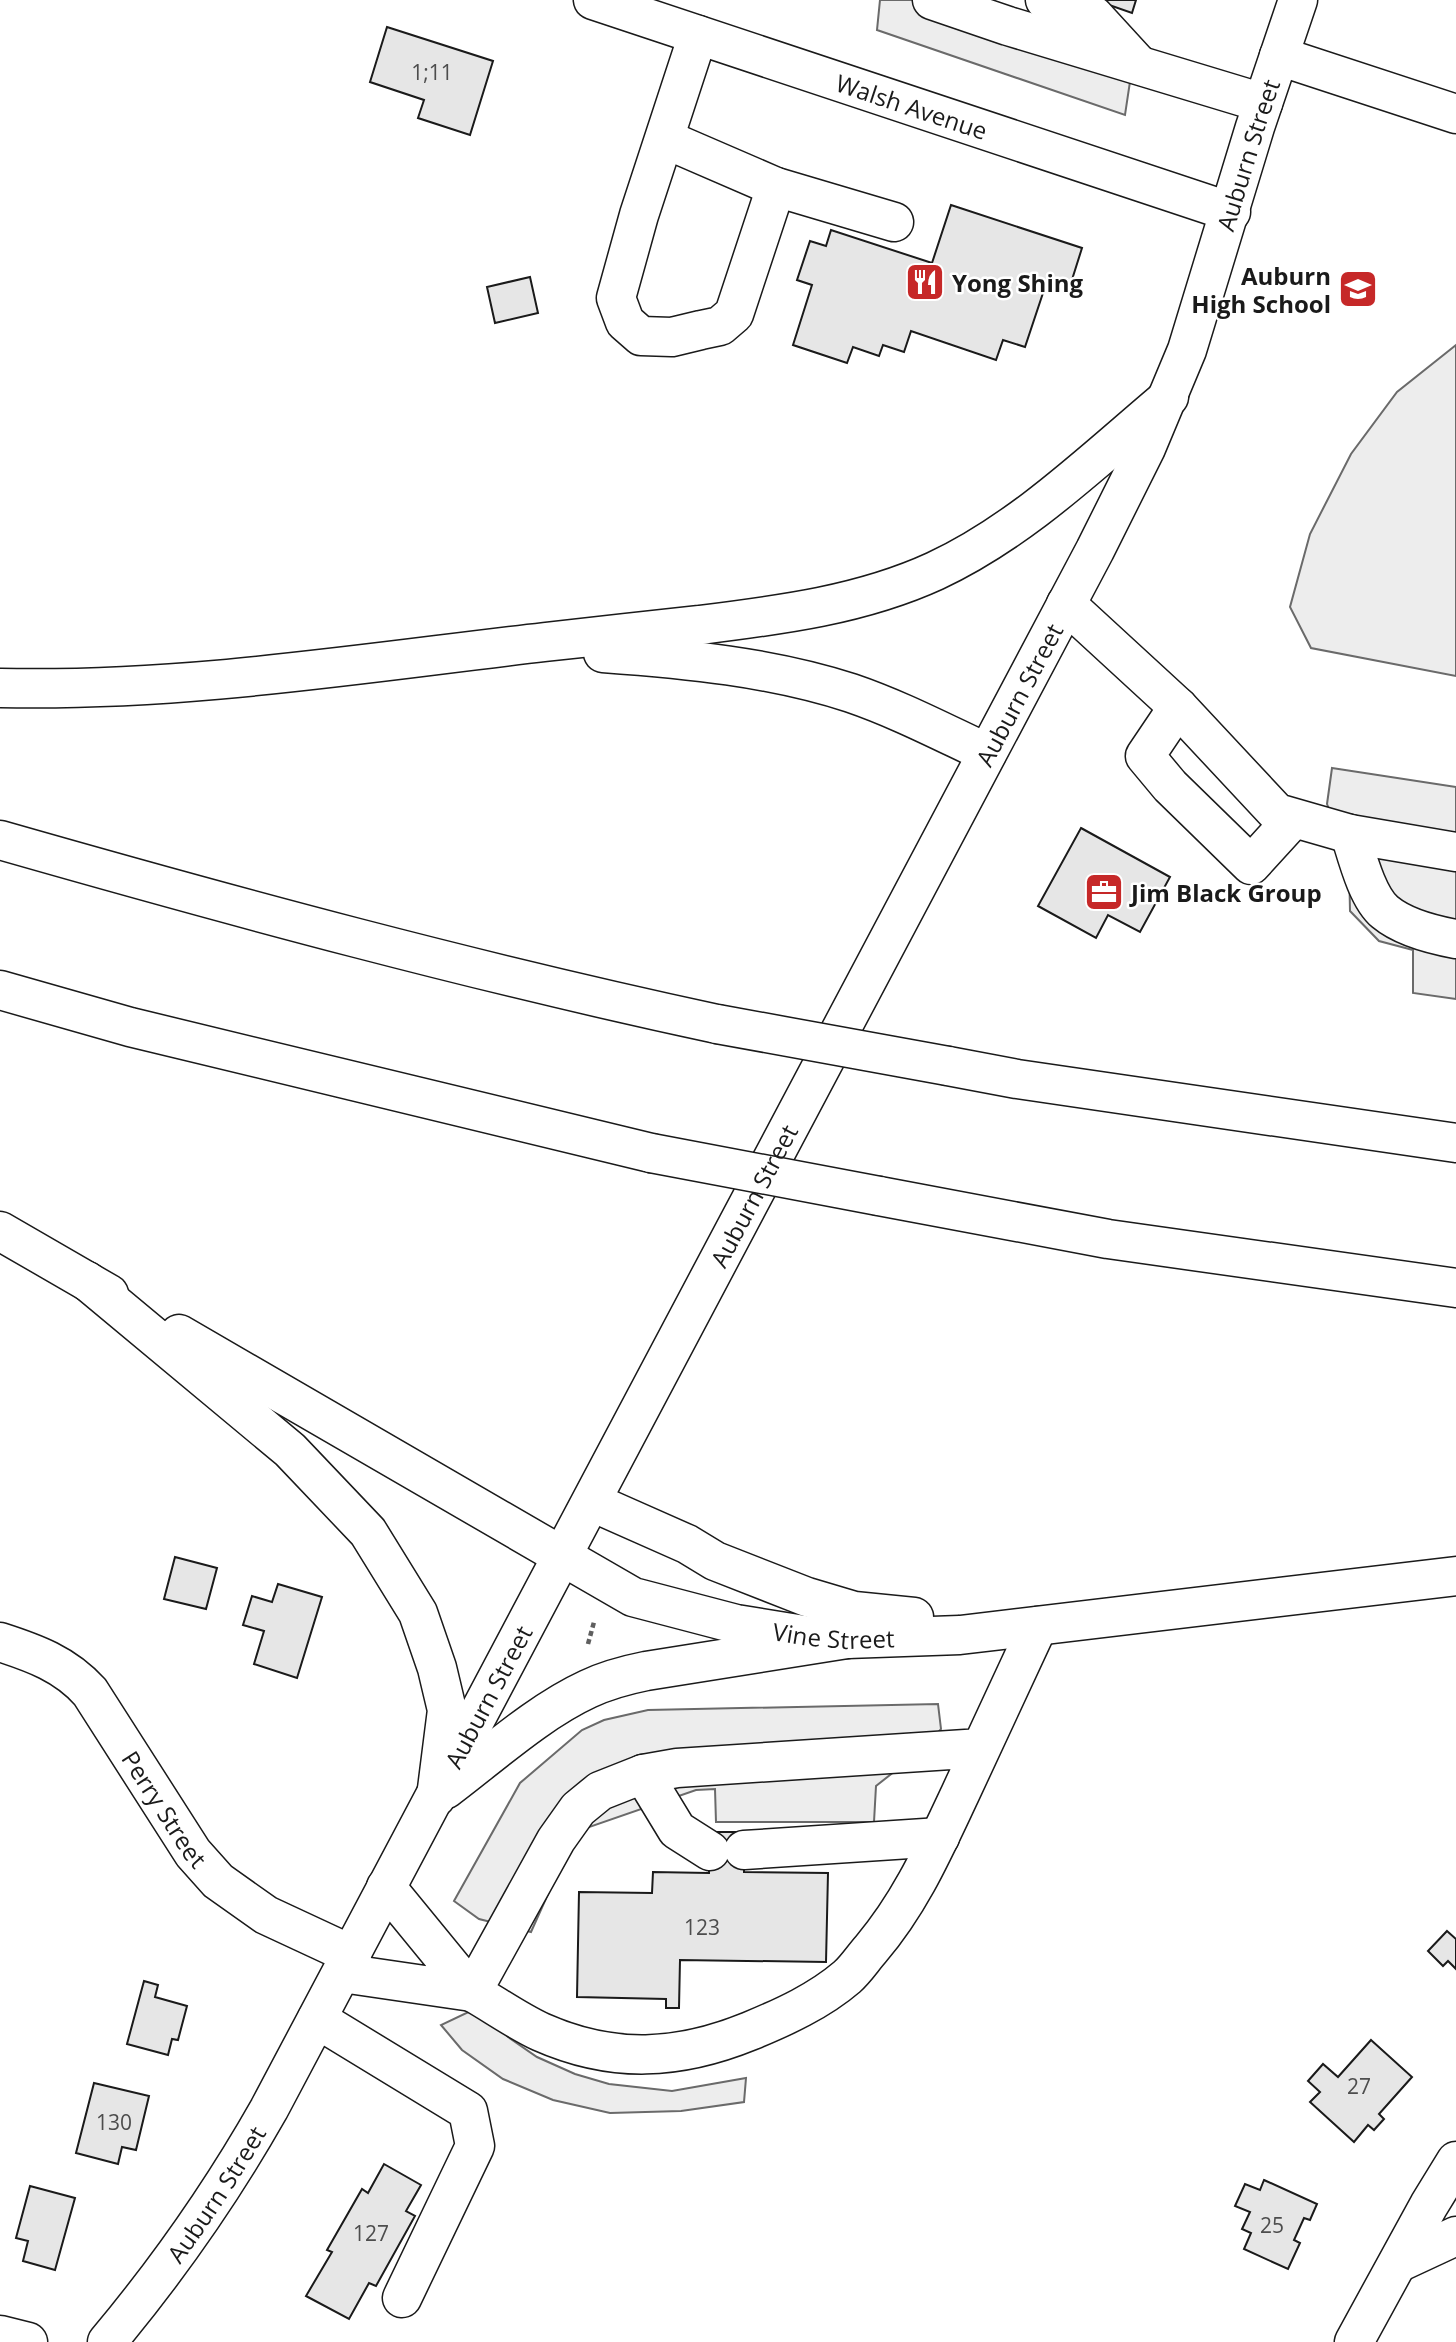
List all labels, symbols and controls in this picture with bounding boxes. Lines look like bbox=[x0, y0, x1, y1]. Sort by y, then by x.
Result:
house number: 1;11 bbox=[411, 58, 453, 86]
street label: Walsh Avenue bbox=[832, 65, 992, 146]
street label: Auburn Street bbox=[1208, 75, 1287, 235]
place label: Auburn High School bbox=[1191, 259, 1331, 320]
restaurant icon: Yong Shing bbox=[904, 261, 946, 303]
place label: Yong Shing bbox=[952, 266, 1083, 299]
school or university icon: Auburn High School bbox=[1337, 268, 1379, 310]
street label: Auburn Street bbox=[967, 617, 1070, 772]
office icon: Jim Black Group bbox=[1083, 871, 1125, 913]
place label: Jim Black Group bbox=[1129, 876, 1322, 909]
street label: Auburn Street bbox=[702, 1118, 804, 1273]
street label: Vine Street bbox=[770, 1614, 895, 1656]
street label: Auburn Street bbox=[436, 1619, 539, 1774]
street label: Perry Street bbox=[115, 1744, 215, 1874]
house number: 123 bbox=[684, 1913, 720, 1941]
house number: 27 bbox=[1347, 2072, 1371, 2100]
house number: 130 bbox=[96, 2108, 132, 2136]
street label: Auburn Street bbox=[159, 2119, 272, 2269]
house number: 25 bbox=[1260, 2211, 1284, 2239]
house number: 127 bbox=[353, 2219, 389, 2247]

